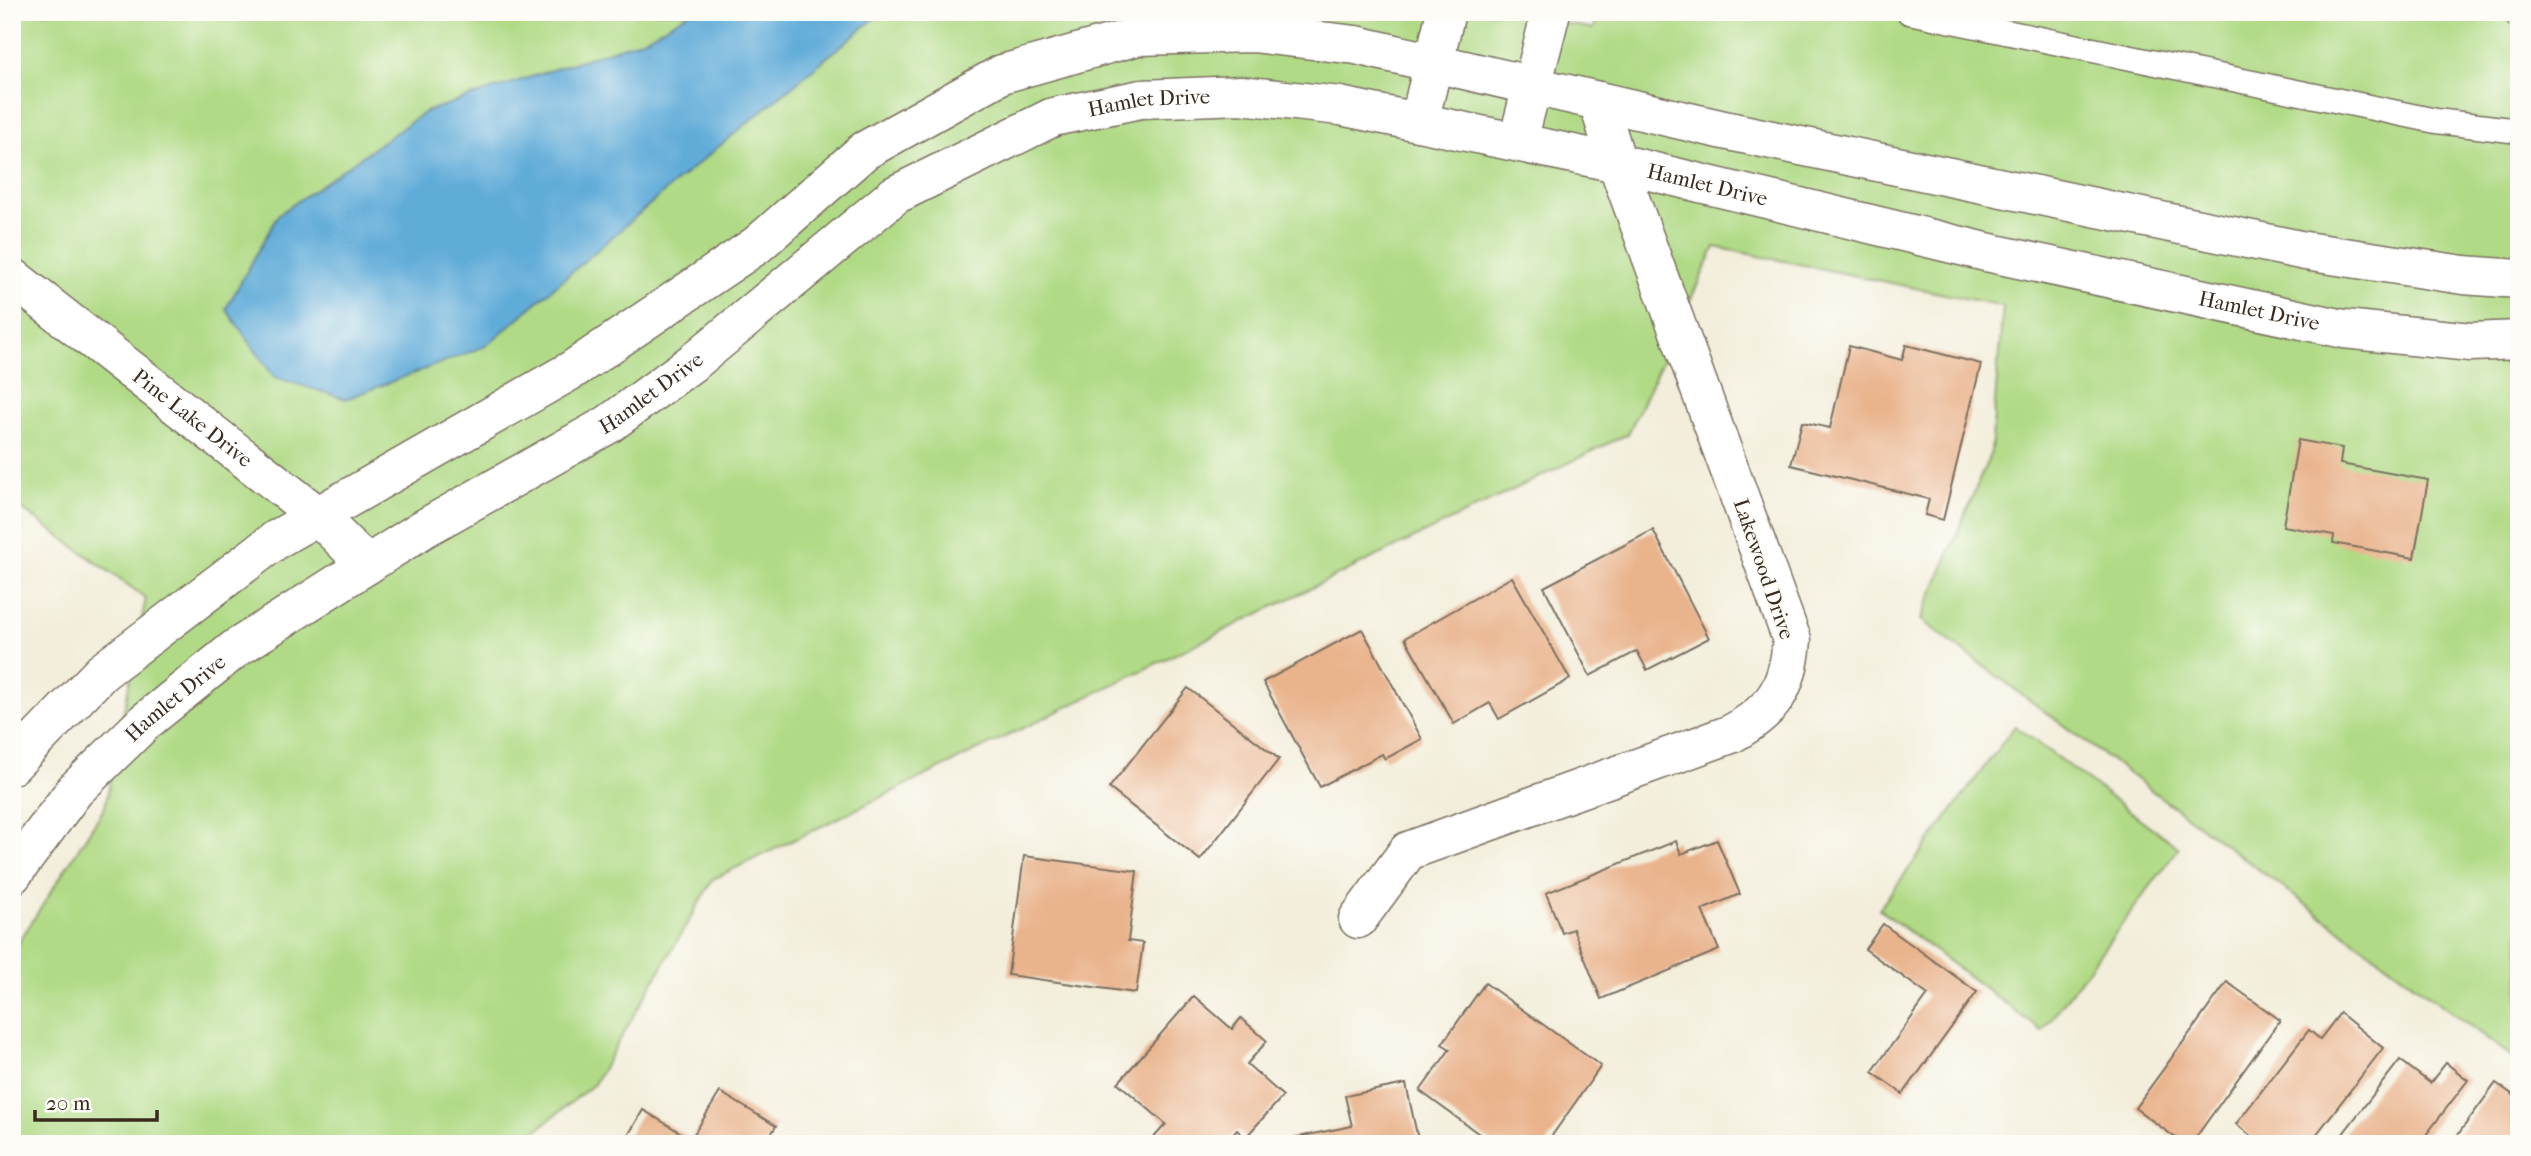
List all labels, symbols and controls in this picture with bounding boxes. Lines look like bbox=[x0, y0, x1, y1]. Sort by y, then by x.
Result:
street label: Hamlet Drive bbox=[1086, 84, 1211, 122]
street label: Hamlet Drive bbox=[1645, 159, 1770, 211]
street label: Hamlet Drive bbox=[2196, 286, 2322, 335]
street label: Hamlet Drive bbox=[595, 347, 708, 439]
street label: Pine Lake Drive bbox=[128, 364, 257, 472]
street label: Lakewood Drive bbox=[1729, 496, 1799, 642]
street label: Hamlet Drive bbox=[120, 650, 230, 747]
scale bar bbox=[35, 1079, 158, 1123]
text: 20 m bbox=[46, 1091, 91, 1115]

